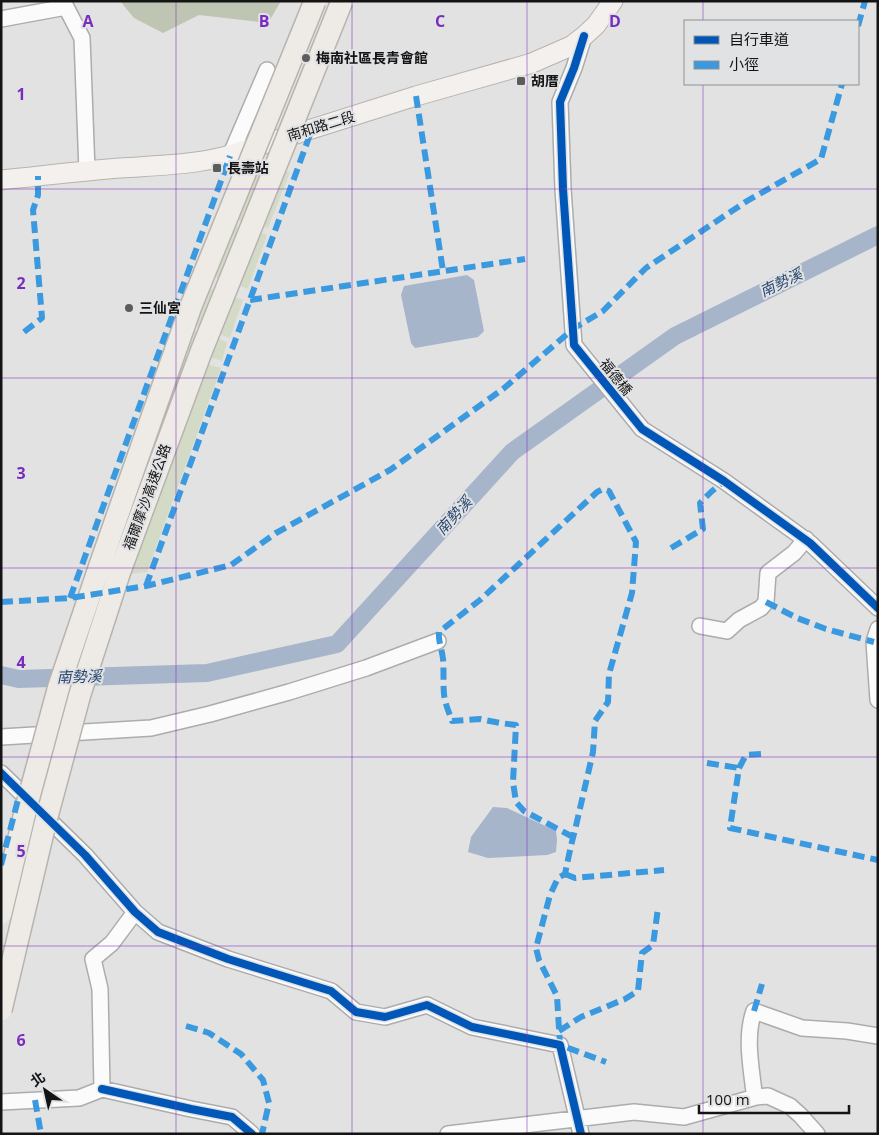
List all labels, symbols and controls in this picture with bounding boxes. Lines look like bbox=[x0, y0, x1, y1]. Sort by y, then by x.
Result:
text: A bbox=[82, 10, 94, 32]
text: B bbox=[259, 10, 269, 32]
text: C bbox=[435, 10, 445, 32]
text: D bbox=[609, 10, 621, 32]
legend bbox=[684, 20, 859, 85]
text: 自行車道 bbox=[729, 29, 789, 49]
place label: 梅南社區長青會館 bbox=[316, 48, 428, 67]
marker: 梅南社區長青會館 bbox=[300, 52, 312, 64]
text: 小徑 bbox=[729, 54, 759, 74]
place label: 胡厝 bbox=[531, 71, 559, 90]
marker: 胡厝 bbox=[515, 75, 527, 87]
text: 1 bbox=[16, 83, 26, 105]
street label: 南和路二段 bbox=[285, 106, 357, 145]
place label: 長壽站 bbox=[227, 158, 269, 177]
marker: 長壽站 bbox=[211, 162, 223, 174]
water label: 南勢溪 bbox=[756, 262, 807, 301]
text: 2 bbox=[16, 272, 26, 294]
place label: 三仙宮 bbox=[139, 298, 181, 317]
marker: 三仙宮 bbox=[123, 302, 135, 314]
street label: 福德橋 bbox=[596, 354, 637, 399]
street label: 福爾摩沙高速公路 bbox=[118, 441, 175, 553]
text: 3 bbox=[16, 462, 26, 484]
water label: 南勢溪 bbox=[431, 490, 477, 539]
text: 4 bbox=[16, 651, 26, 673]
water label: 南勢溪 bbox=[56, 665, 104, 687]
text: 5 bbox=[16, 840, 26, 862]
text: 6 bbox=[16, 1029, 26, 1051]
north arrow bbox=[20, 1065, 70, 1115]
text: 北 bbox=[26, 1067, 49, 1091]
scale bar bbox=[699, 1082, 849, 1114]
text: 100 m bbox=[706, 1089, 750, 1109]

